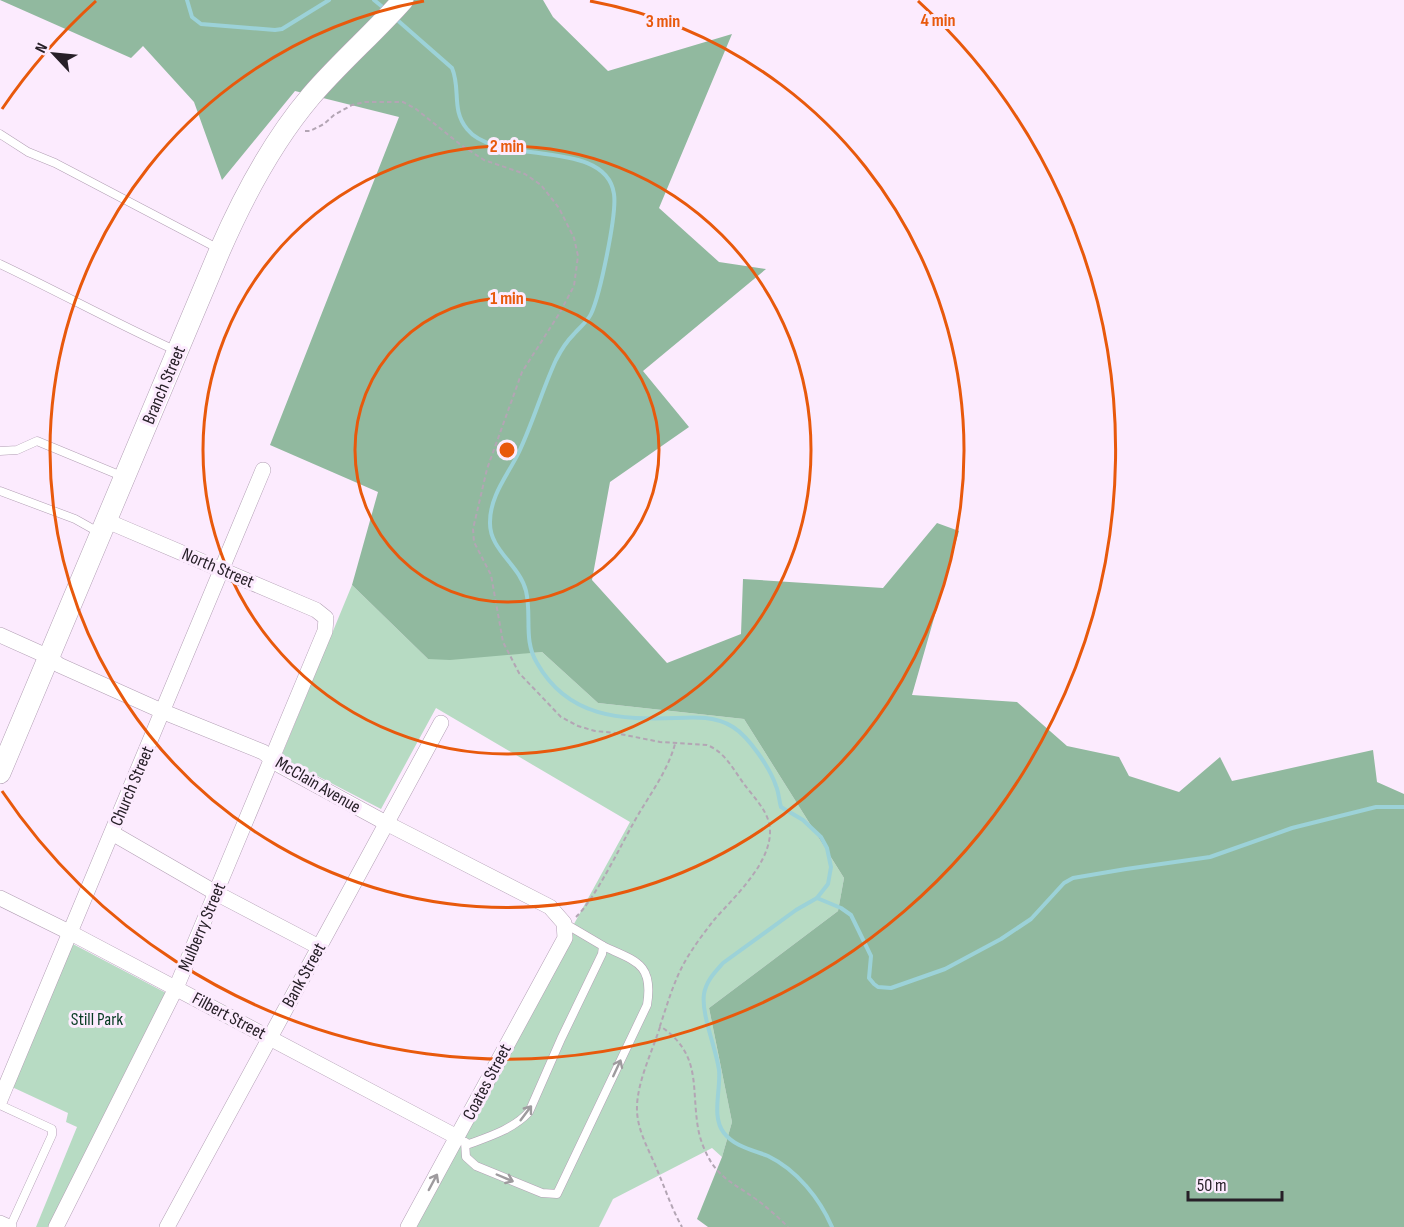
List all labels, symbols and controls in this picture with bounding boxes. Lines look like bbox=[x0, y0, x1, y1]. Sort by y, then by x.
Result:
text: 4 min bbox=[921, 10, 955, 31]
text: 3 min bbox=[646, 11, 680, 32]
north arrow bbox=[24, 24, 84, 84]
text: N bbox=[31, 40, 52, 56]
text: 2 min bbox=[490, 136, 524, 157]
text: 1 min bbox=[490, 288, 524, 309]
street label: Branch Street bbox=[138, 342, 190, 427]
centre of rings bbox=[497, 440, 517, 460]
street label: North Street bbox=[179, 543, 258, 593]
street label: Church Street bbox=[106, 743, 158, 829]
street label: McClain Avenue bbox=[272, 752, 364, 818]
street label: Mulberry Street bbox=[174, 879, 230, 975]
street label: Bank Street bbox=[278, 939, 330, 1011]
street label: Filbert Street bbox=[189, 988, 270, 1044]
park label: Still Park bbox=[71, 1009, 123, 1030]
street label: Coates Street bbox=[458, 1040, 516, 1124]
one-way arrow bbox=[612, 1059, 624, 1077]
one-way arrow bbox=[519, 1106, 532, 1122]
scale bar bbox=[1188, 1164, 1282, 1202]
one-way arrow bbox=[495, 1173, 513, 1184]
one-way arrow bbox=[427, 1174, 439, 1191]
text: 50 m bbox=[1197, 1175, 1227, 1196]

